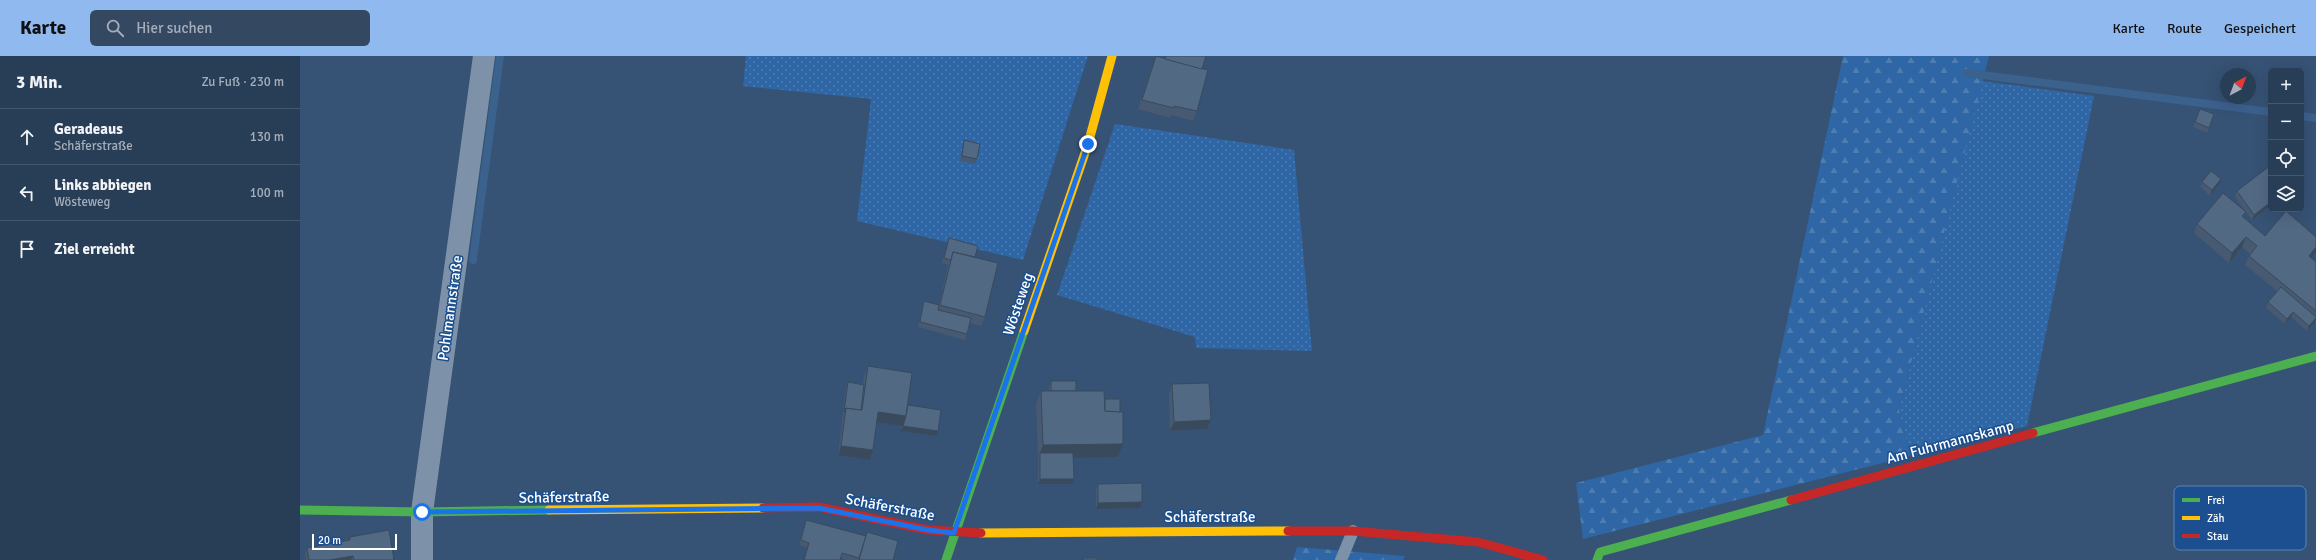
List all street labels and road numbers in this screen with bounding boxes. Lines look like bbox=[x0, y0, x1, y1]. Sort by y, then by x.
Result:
street label: Pohlmannstraße bbox=[434, 254, 466, 362]
street label: Wösteweg bbox=[999, 270, 1037, 338]
street label: Am Fuhrmannskamp bbox=[1884, 416, 2016, 468]
street label: Schäferstraße bbox=[518, 487, 610, 507]
street label: Schäferstraße bbox=[844, 489, 936, 525]
street label: Schäferstraße bbox=[1165, 508, 1255, 526]

